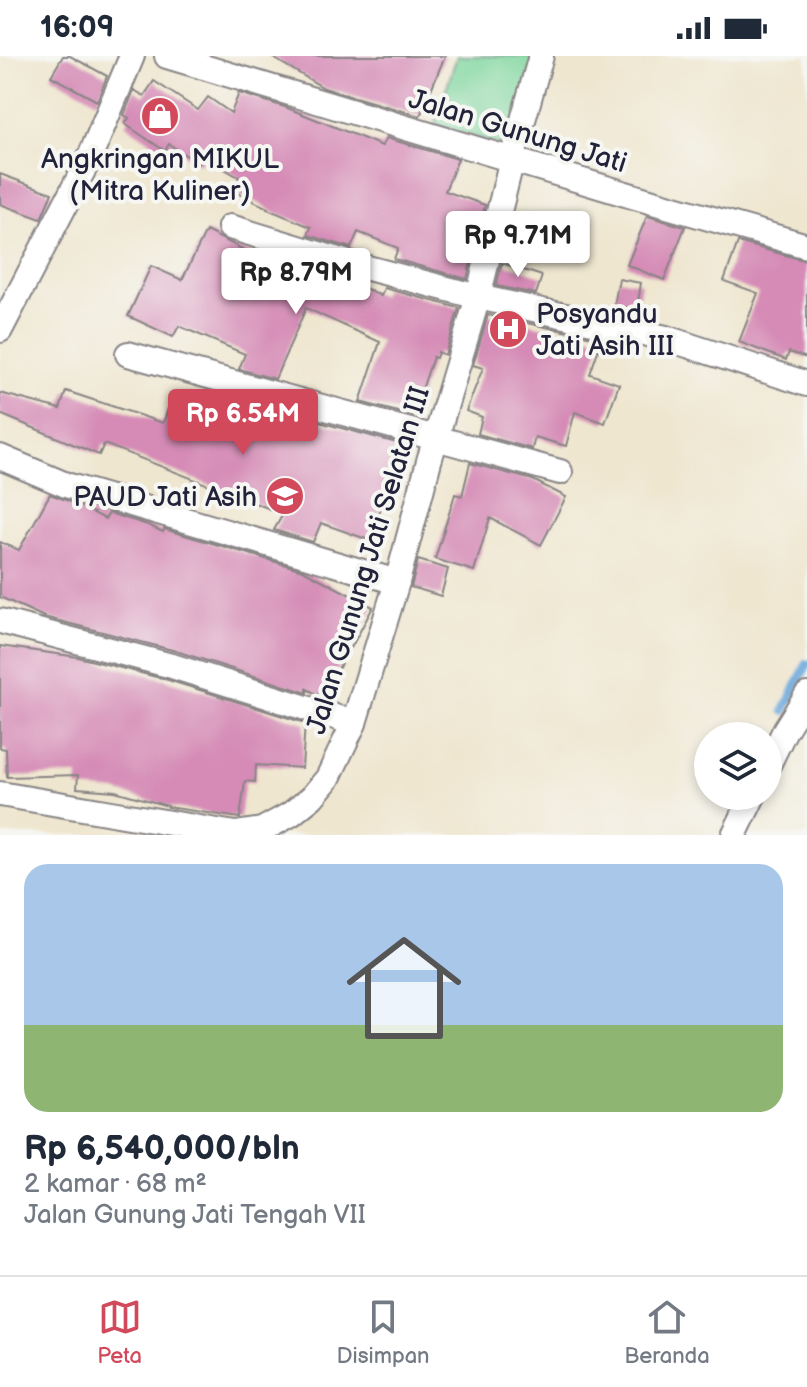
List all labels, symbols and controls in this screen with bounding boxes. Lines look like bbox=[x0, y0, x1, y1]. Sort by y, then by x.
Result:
text: 16:09 bbox=[40, 10, 114, 46]
street label: Jalan Gunung Jati bbox=[405, 83, 630, 180]
shop icon: Angkringan MIKUL (Mitra Kuliner) bbox=[139, 95, 181, 137]
place label: Angkringan MIKUL (Mitra Kuliner) bbox=[41, 143, 279, 208]
pin: Rp 9.71M bbox=[435, 211, 601, 279]
text: Rp 9.71M bbox=[464, 221, 572, 252]
pin: Rp 8.79M bbox=[213, 248, 379, 316]
text: Rp 8.79M bbox=[239, 258, 353, 289]
place label: Posyandu Jati Asih III bbox=[536, 298, 674, 363]
hospital icon: Posyandu Jati Asih III bbox=[487, 308, 529, 350]
street label: Jalan Gunung Jati Selatan III bbox=[300, 383, 437, 738]
pin: Rp 6.54M bbox=[160, 389, 326, 457]
text: Rp 6.54M bbox=[186, 399, 300, 430]
school or university icon: PAUD Jati Asih bbox=[264, 475, 306, 517]
place label: PAUD Jati Asih bbox=[73, 481, 257, 514]
map controls bbox=[694, 722, 782, 810]
button: layers bbox=[694, 722, 782, 810]
icon: home bbox=[332, 916, 476, 1060]
text: Rp 6,540,000/bln bbox=[24, 1128, 300, 1169]
text: 2 kamar · 68 m² bbox=[24, 1169, 207, 1200]
text: Jalan Gunung Jati Tengah VII bbox=[24, 1200, 366, 1231]
tab: Peta bbox=[97, 1295, 142, 1370]
tab: Disimpan bbox=[336, 1295, 430, 1370]
tab: Beranda bbox=[624, 1295, 710, 1370]

